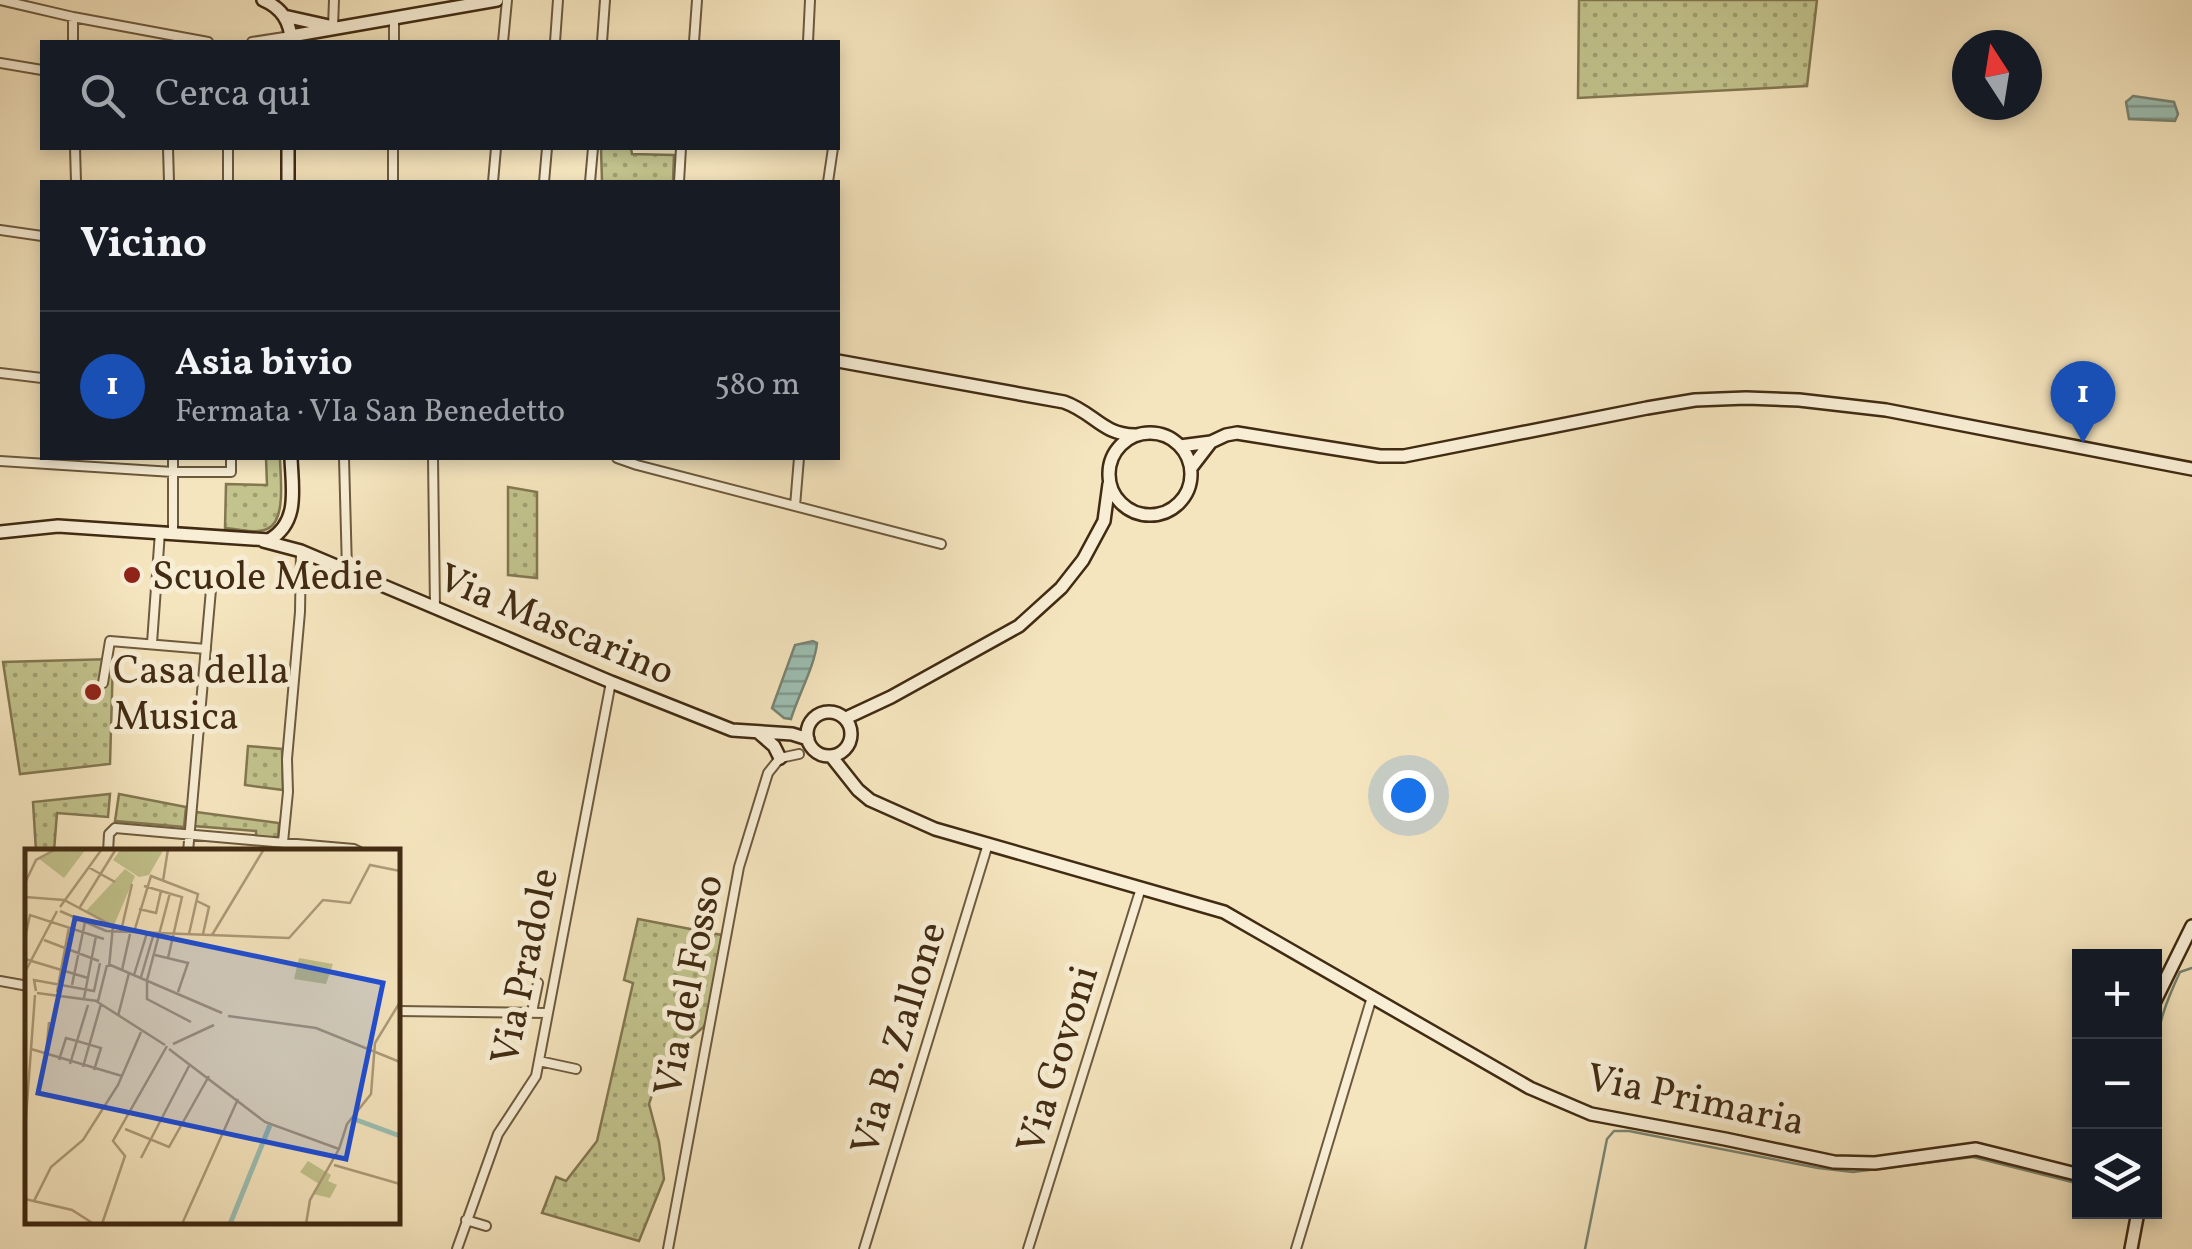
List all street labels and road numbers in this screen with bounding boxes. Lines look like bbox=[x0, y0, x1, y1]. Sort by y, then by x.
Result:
street label: Via Mascarino bbox=[429, 552, 682, 702]
street label: Via Pradole bbox=[479, 863, 575, 1070]
street label: Via del Fosso bbox=[642, 870, 740, 1101]
street label: Via B. Zallone bbox=[839, 916, 963, 1163]
street label: Via Govoni bbox=[1005, 959, 1115, 1161]
street label: Via Primaria bbox=[1581, 1051, 1809, 1152]

